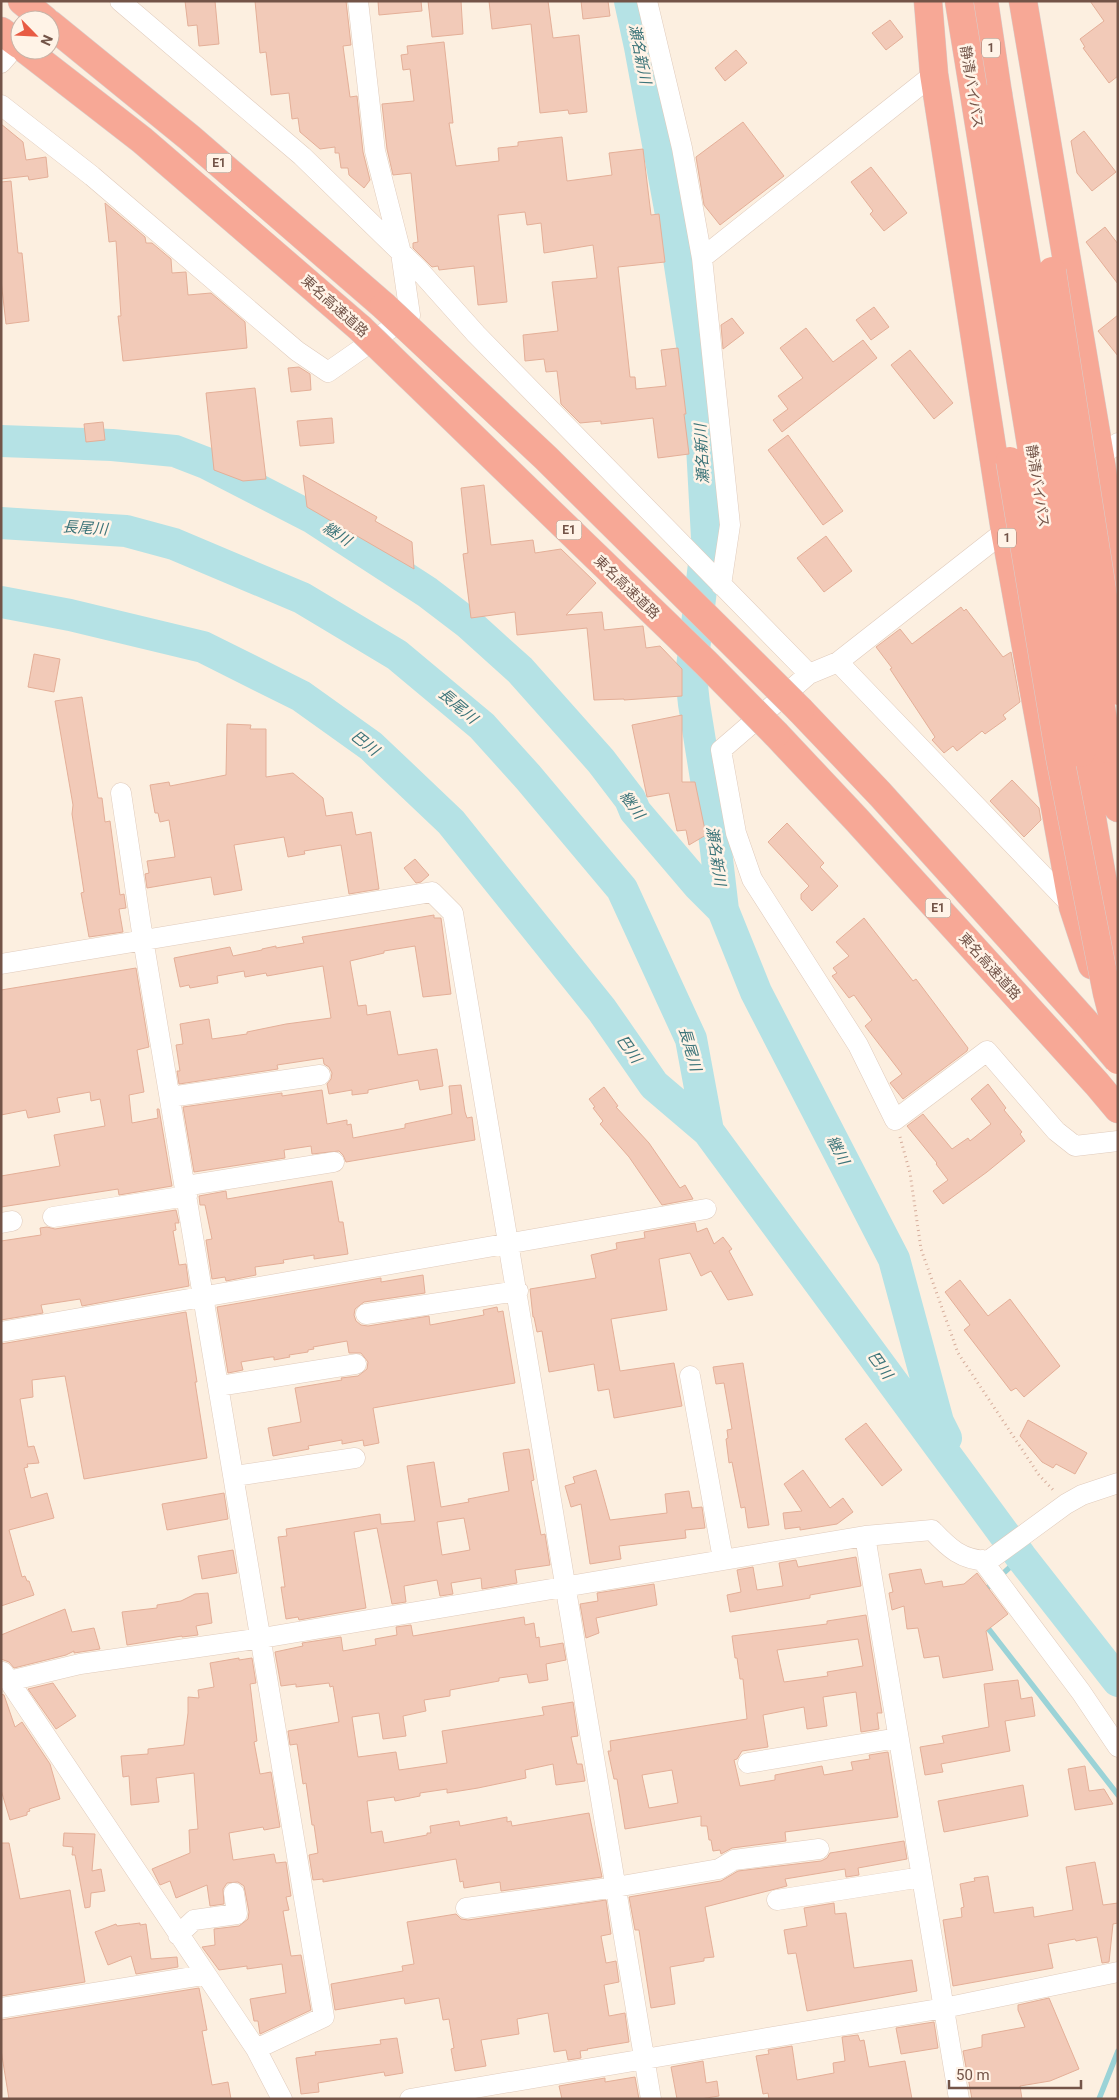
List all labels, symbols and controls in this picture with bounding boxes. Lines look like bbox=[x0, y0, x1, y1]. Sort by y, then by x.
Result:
north arrow bbox=[10, 10, 60, 60]
water label: 瀬名新川 bbox=[625, 23, 655, 87]
text: N bbox=[38, 33, 56, 48]
road number: 1 bbox=[982, 38, 1000, 58]
street label: 静清バイパス bbox=[958, 44, 986, 130]
road number: E1 bbox=[206, 154, 232, 172]
street label: 東名高速道路 bbox=[298, 272, 372, 340]
water label: 瀬名新川 bbox=[691, 422, 713, 484]
street label: 静清バイパス bbox=[1024, 443, 1052, 529]
water label: 長尾川 bbox=[62, 517, 110, 539]
water label: 継川 bbox=[320, 518, 356, 551]
road number: E1 bbox=[556, 520, 582, 540]
road number: 1 bbox=[998, 528, 1016, 548]
street label: 東名高速道路 bbox=[591, 552, 663, 622]
water label: 長尾川 bbox=[435, 685, 483, 729]
water label: 巴川 bbox=[348, 727, 384, 761]
water label: 継川 bbox=[616, 788, 649, 824]
water label: 瀬名新川 bbox=[703, 825, 729, 889]
road number: E1 bbox=[926, 898, 950, 918]
street label: 東名高速道路 bbox=[956, 929, 1024, 1003]
water label: 長尾川 bbox=[675, 1025, 705, 1075]
water label: 巴川 bbox=[613, 1032, 646, 1068]
water label: 継川 bbox=[823, 1133, 854, 1169]
water label: 巴川 bbox=[864, 1348, 897, 1384]
scale bar bbox=[949, 2058, 1082, 2090]
text: 50 m bbox=[956, 2066, 990, 2084]

